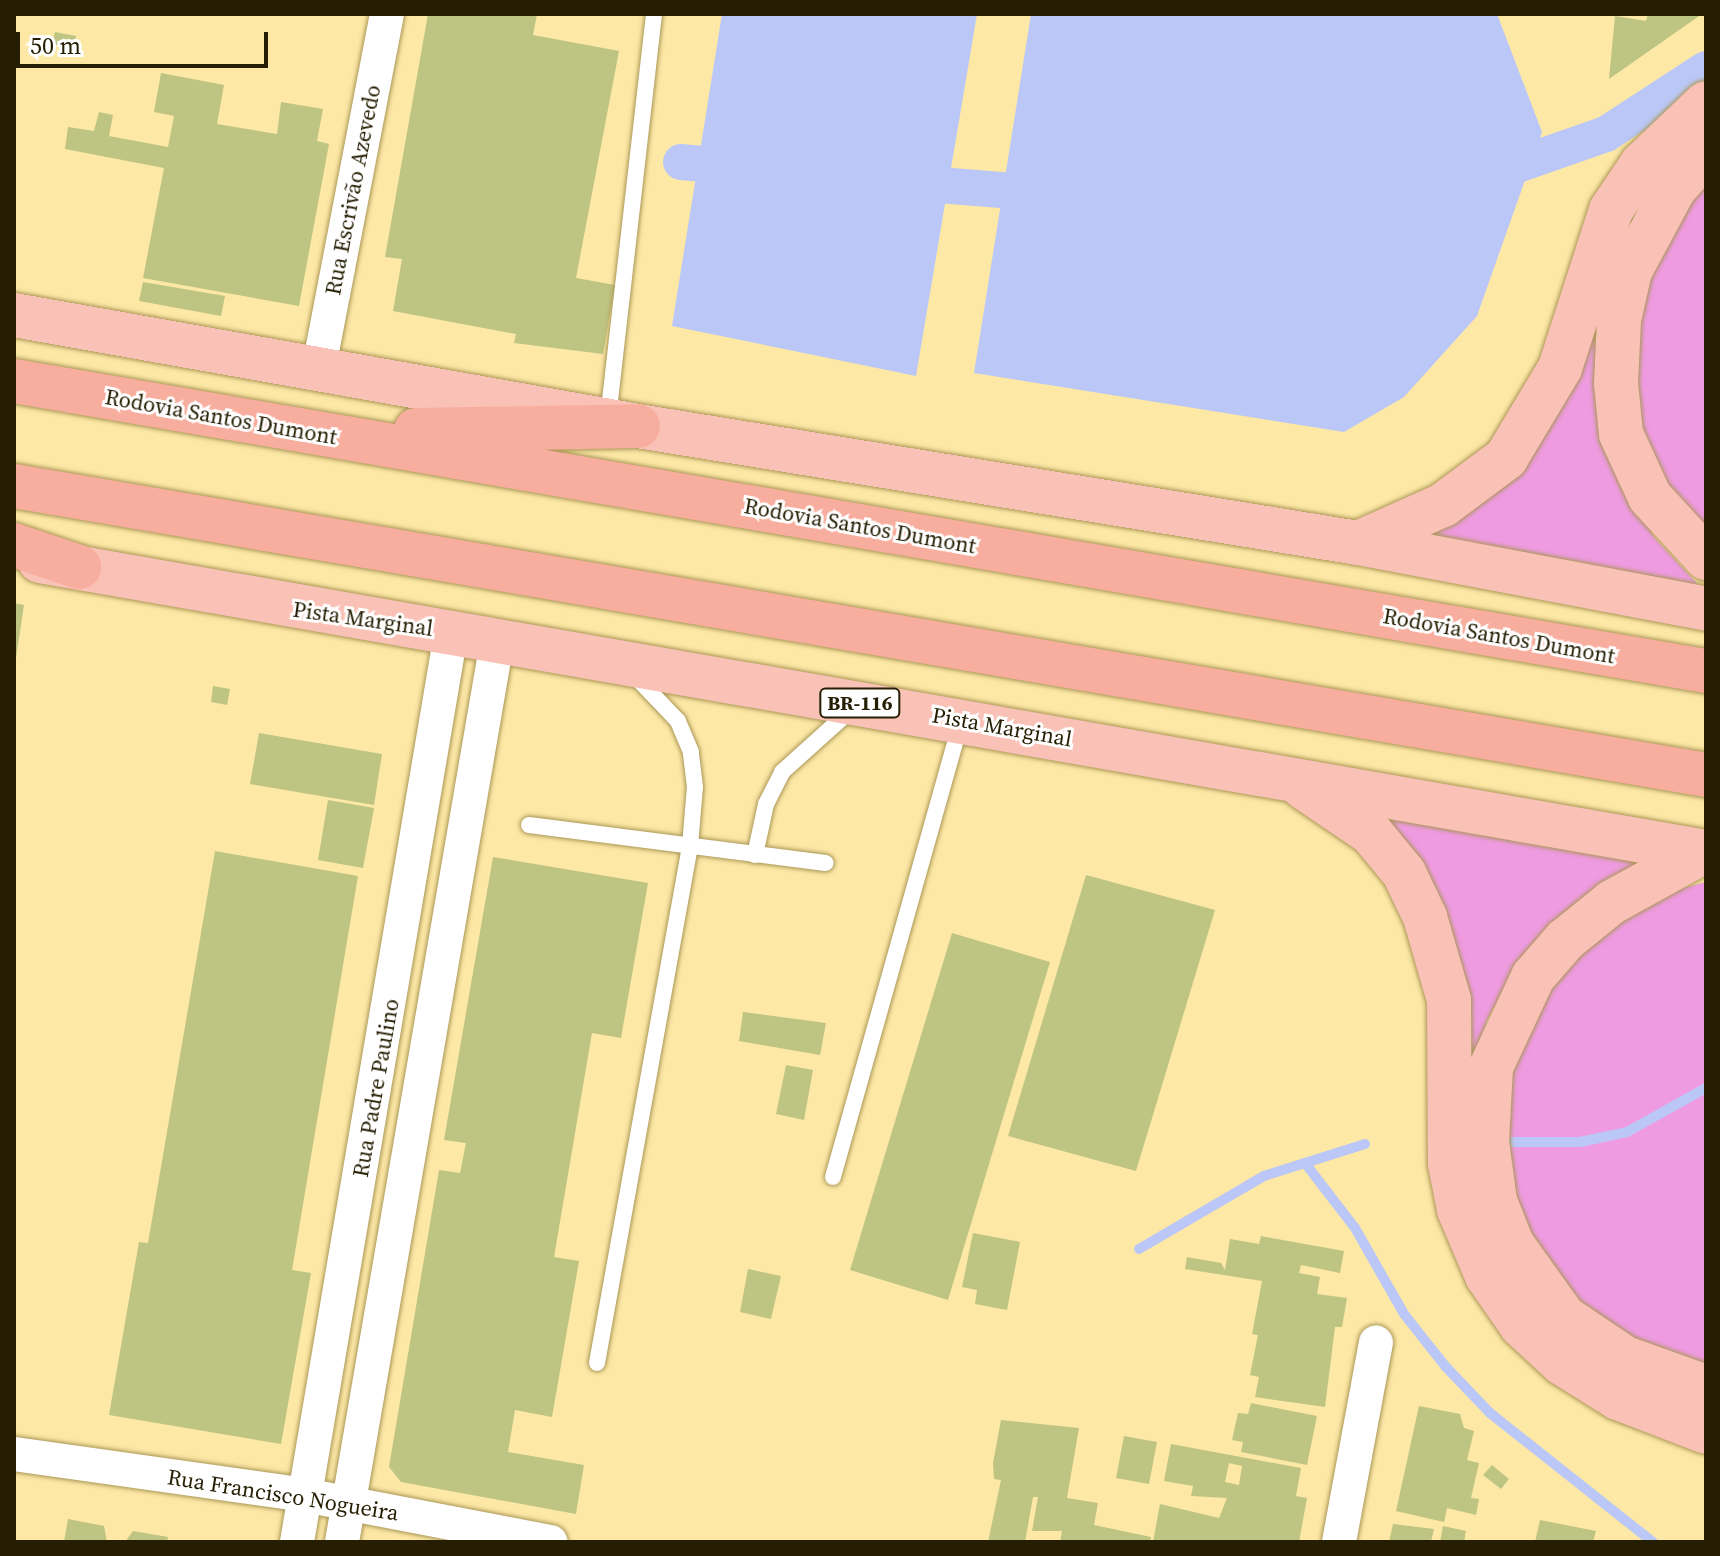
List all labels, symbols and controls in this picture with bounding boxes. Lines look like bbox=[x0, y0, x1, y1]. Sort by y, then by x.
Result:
scale bar bbox=[20, 16, 272, 66]
text: 50 m bbox=[30, 29, 81, 62]
street label: Rua Escrivão Azevedo bbox=[320, 83, 386, 297]
street label: Rodovia Santos Dumont bbox=[103, 384, 339, 450]
street label: Rodovia Santos Dumont bbox=[742, 493, 978, 559]
street label: Pista Marginal bbox=[291, 596, 435, 642]
street label: Rodovia Santos Dumont bbox=[1381, 603, 1617, 669]
road number: BR-116 bbox=[818, 687, 902, 719]
street label: Pista Marginal bbox=[930, 702, 1074, 752]
street label: Rua Padre Paulino bbox=[347, 997, 405, 1179]
street label: Rua Francisco Nogueira bbox=[165, 1464, 401, 1526]

